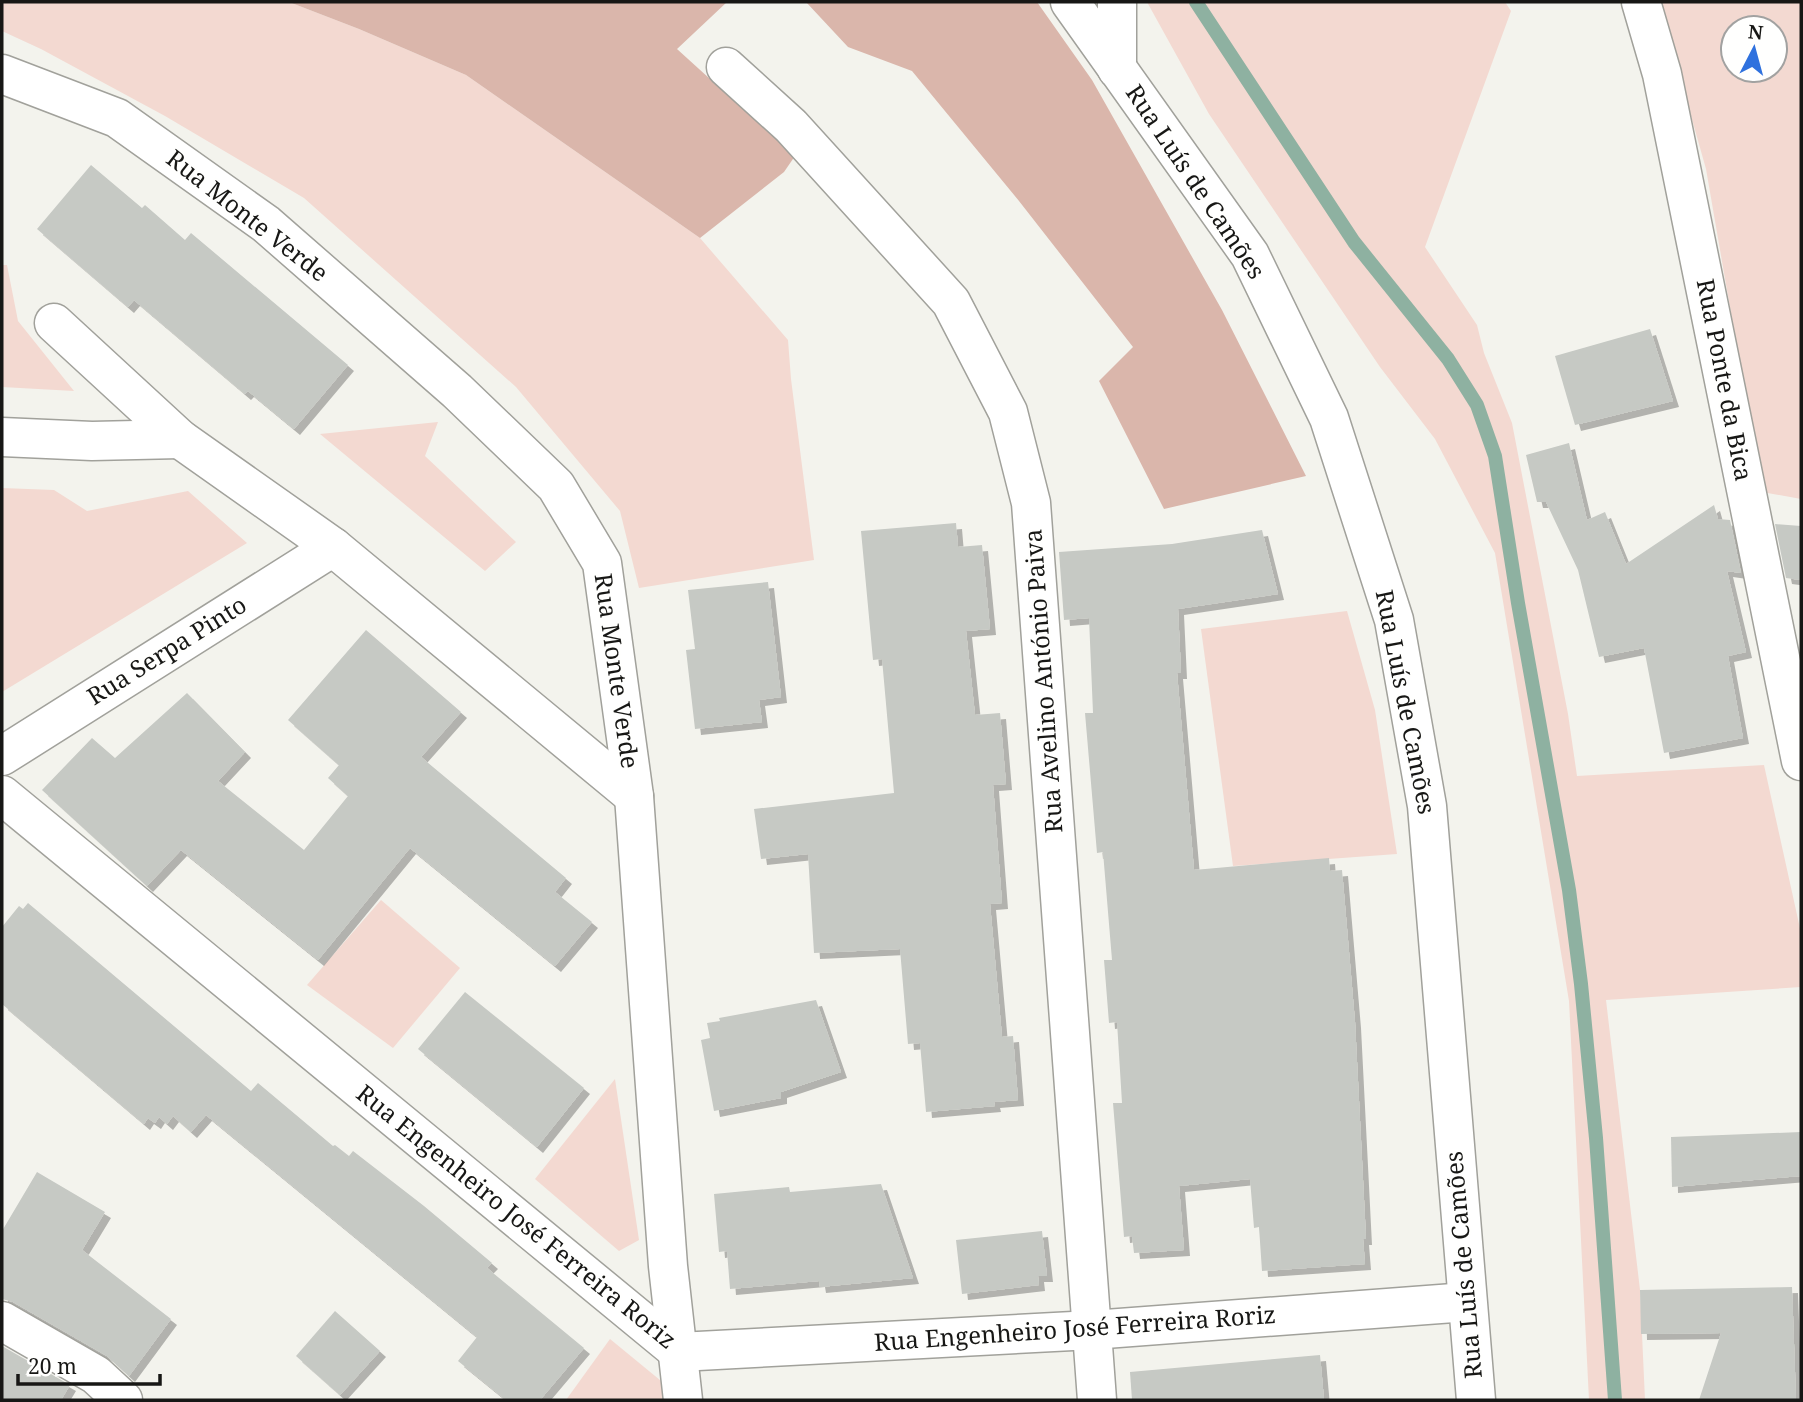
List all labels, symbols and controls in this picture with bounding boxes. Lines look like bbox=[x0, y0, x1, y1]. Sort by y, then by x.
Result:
north arrow bbox=[1719, 14, 1789, 84]
text: N bbox=[1747, 18, 1765, 46]
street label: Rua Luís de Camões bbox=[1119, 77, 1274, 285]
street label: Rua Monte Verde bbox=[160, 141, 336, 288]
street label: Rua Ponte da Bica bbox=[1690, 276, 1761, 484]
street label: Rua Avelino António Paiva bbox=[1015, 528, 1070, 834]
street label: Rua Monte Verde bbox=[587, 571, 648, 770]
street label: Rua Serpa Pinto bbox=[80, 587, 252, 712]
street label: Rua Luís de Camões bbox=[1369, 587, 1444, 817]
street label: Rua Engenheiro José Ferreira Roriz bbox=[350, 1076, 684, 1355]
street label: Rua Luís de Camões bbox=[1436, 1150, 1489, 1380]
street label: Rua Engenheiro José Ferreira Roriz bbox=[873, 1297, 1277, 1358]
scale bar bbox=[18, 1342, 159, 1386]
text: 20 m bbox=[28, 1352, 77, 1380]

